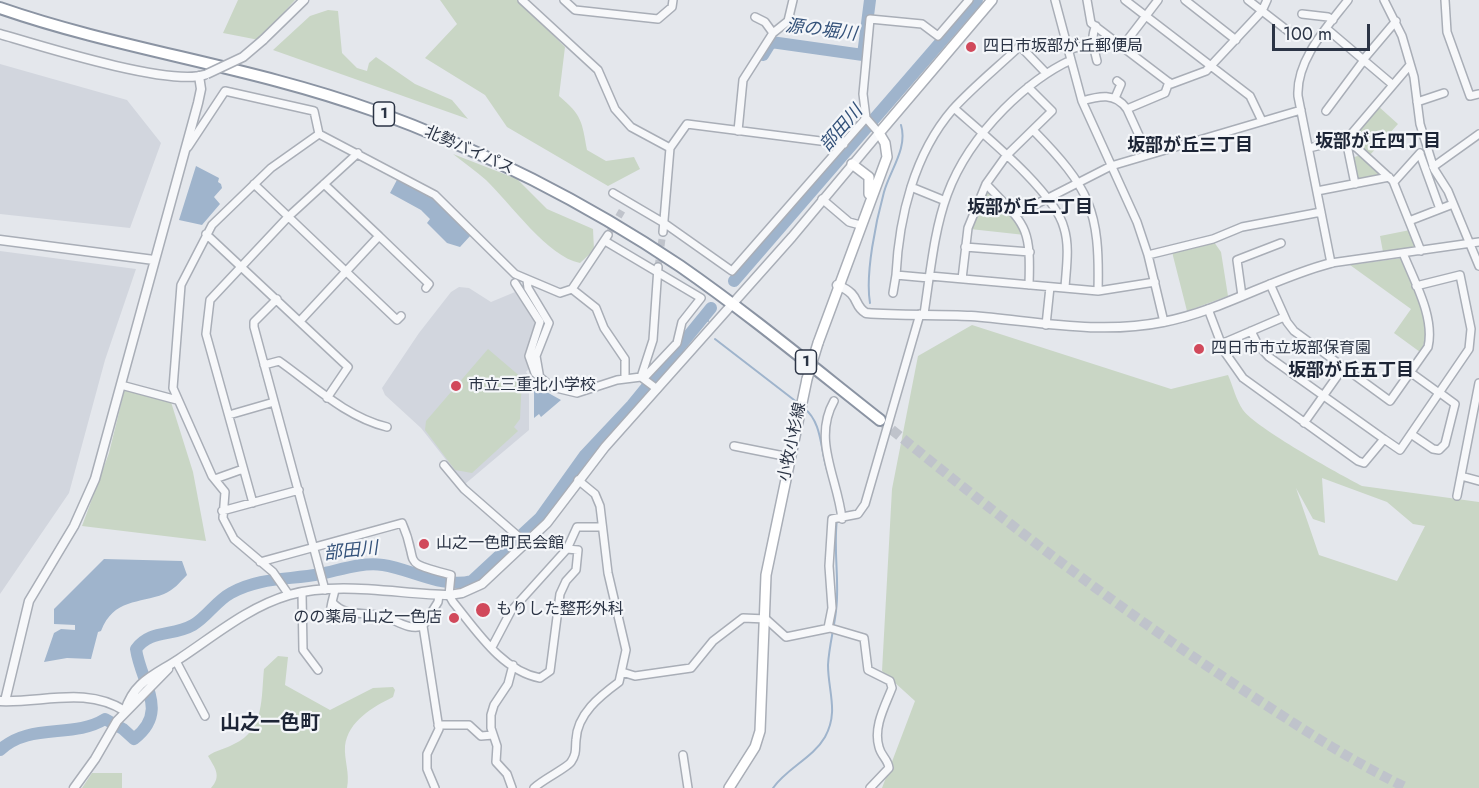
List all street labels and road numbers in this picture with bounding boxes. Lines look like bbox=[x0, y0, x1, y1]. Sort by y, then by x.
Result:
road number: 1 bbox=[374, 102, 394, 126]
street label: 北勢バイパス bbox=[421, 123, 517, 179]
road number: 1 bbox=[796, 350, 816, 374]
street label: 小牧小杉線 bbox=[775, 401, 811, 483]

